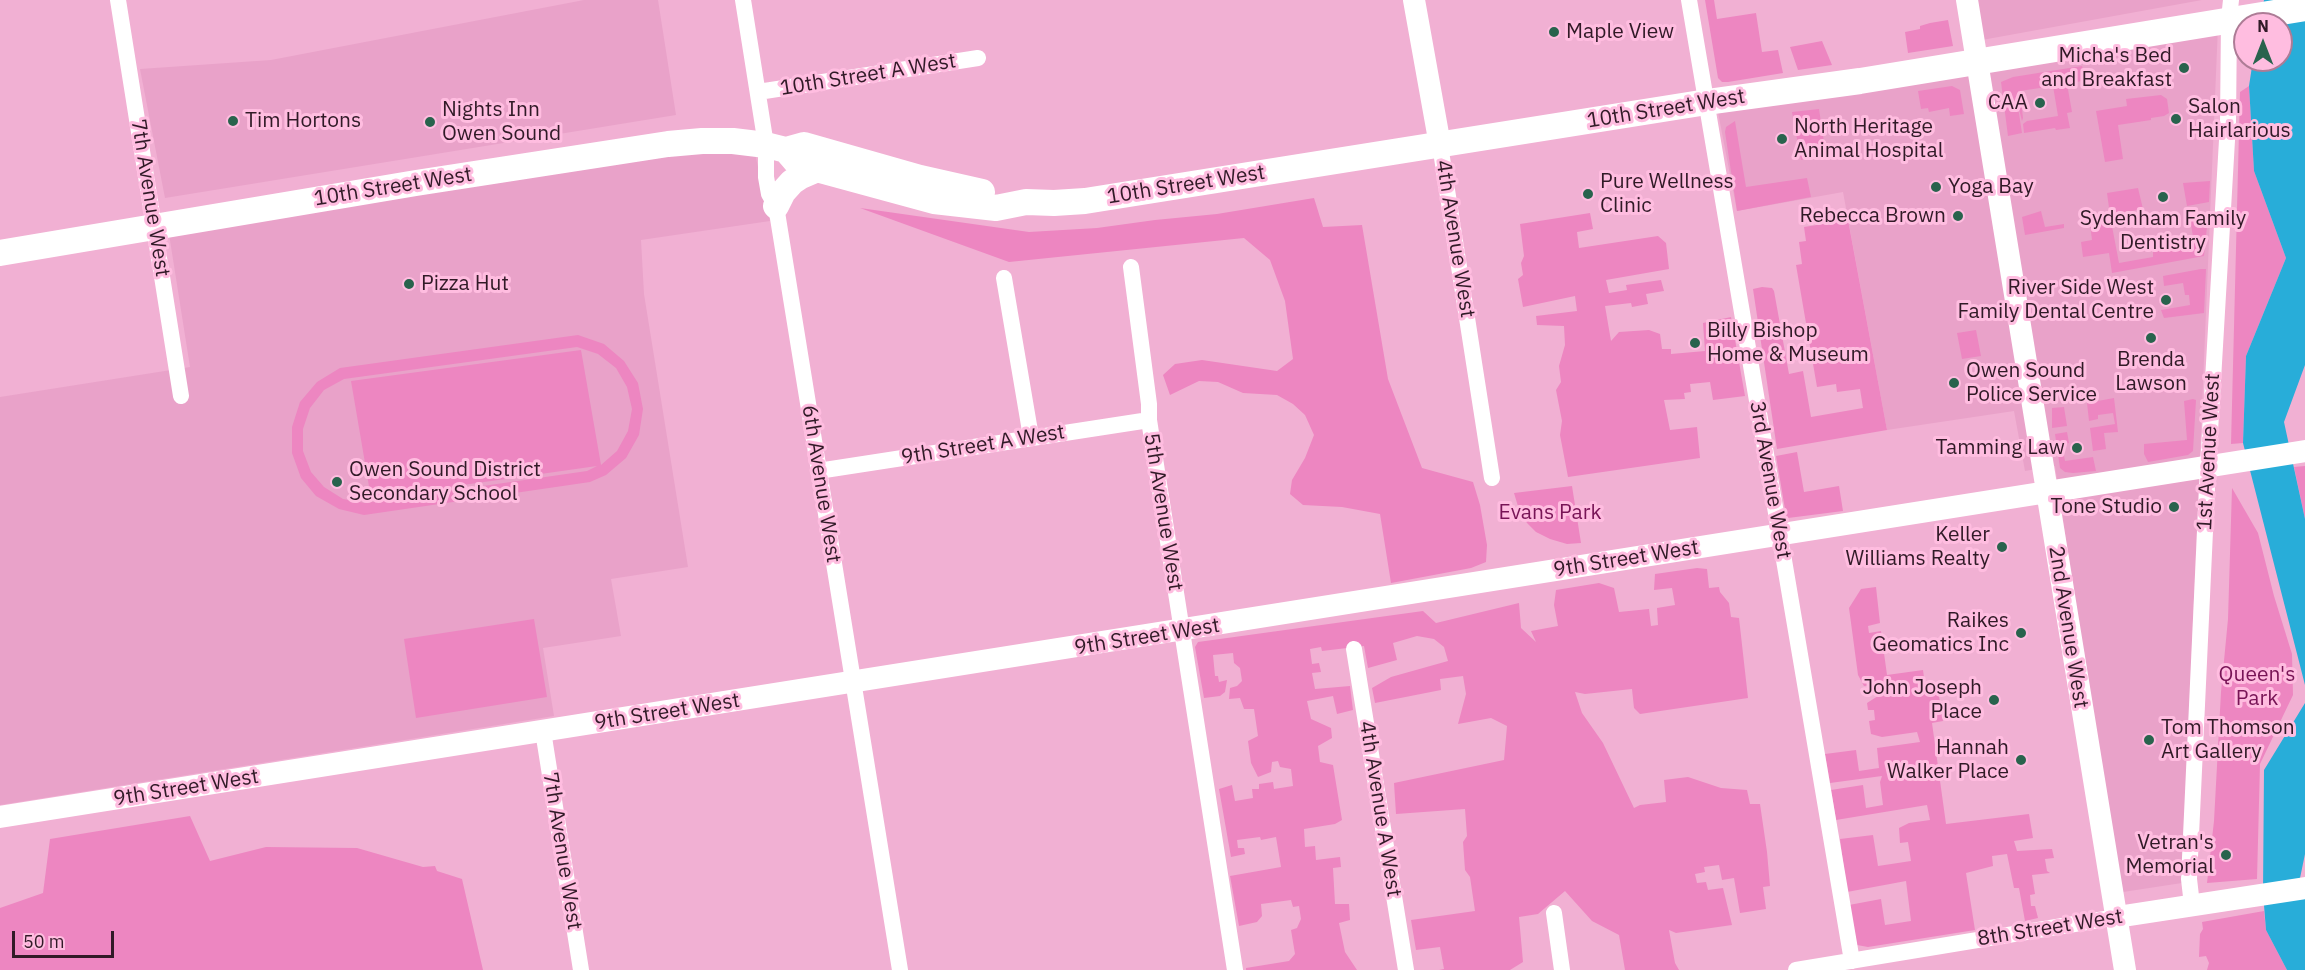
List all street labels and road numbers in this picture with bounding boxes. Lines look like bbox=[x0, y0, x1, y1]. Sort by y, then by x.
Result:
street label: 10th Street A West bbox=[778, 49, 958, 101]
street label: 10th Street West bbox=[1585, 84, 1747, 134]
street label: 7th Avenue West bbox=[125, 117, 175, 279]
street label: 4th Avenue West bbox=[1430, 158, 1480, 320]
street label: 10th Street West bbox=[1105, 160, 1267, 210]
street label: 10th Street West bbox=[312, 162, 474, 212]
street label: 1st Avenue West bbox=[2192, 373, 2226, 531]
street label: 3rd Avenue West bbox=[1744, 399, 1796, 561]
street label: 6th Avenue West bbox=[796, 403, 846, 565]
street label: 9th Street A West bbox=[899, 420, 1067, 470]
street label: 5th Avenue West bbox=[1138, 431, 1188, 593]
street label: 9th Street West bbox=[1552, 535, 1700, 583]
street label: 2nd Avenue West bbox=[2043, 544, 2093, 710]
street label: 9th Street West bbox=[1073, 613, 1221, 661]
street label: 9th Street West bbox=[593, 688, 741, 736]
street label: 4th Avenue A West bbox=[1354, 719, 1406, 899]
street label: 9th Street West bbox=[112, 764, 260, 812]
street label: 7th Avenue West bbox=[537, 770, 587, 932]
street label: 8th Street West bbox=[1976, 904, 2124, 952]

